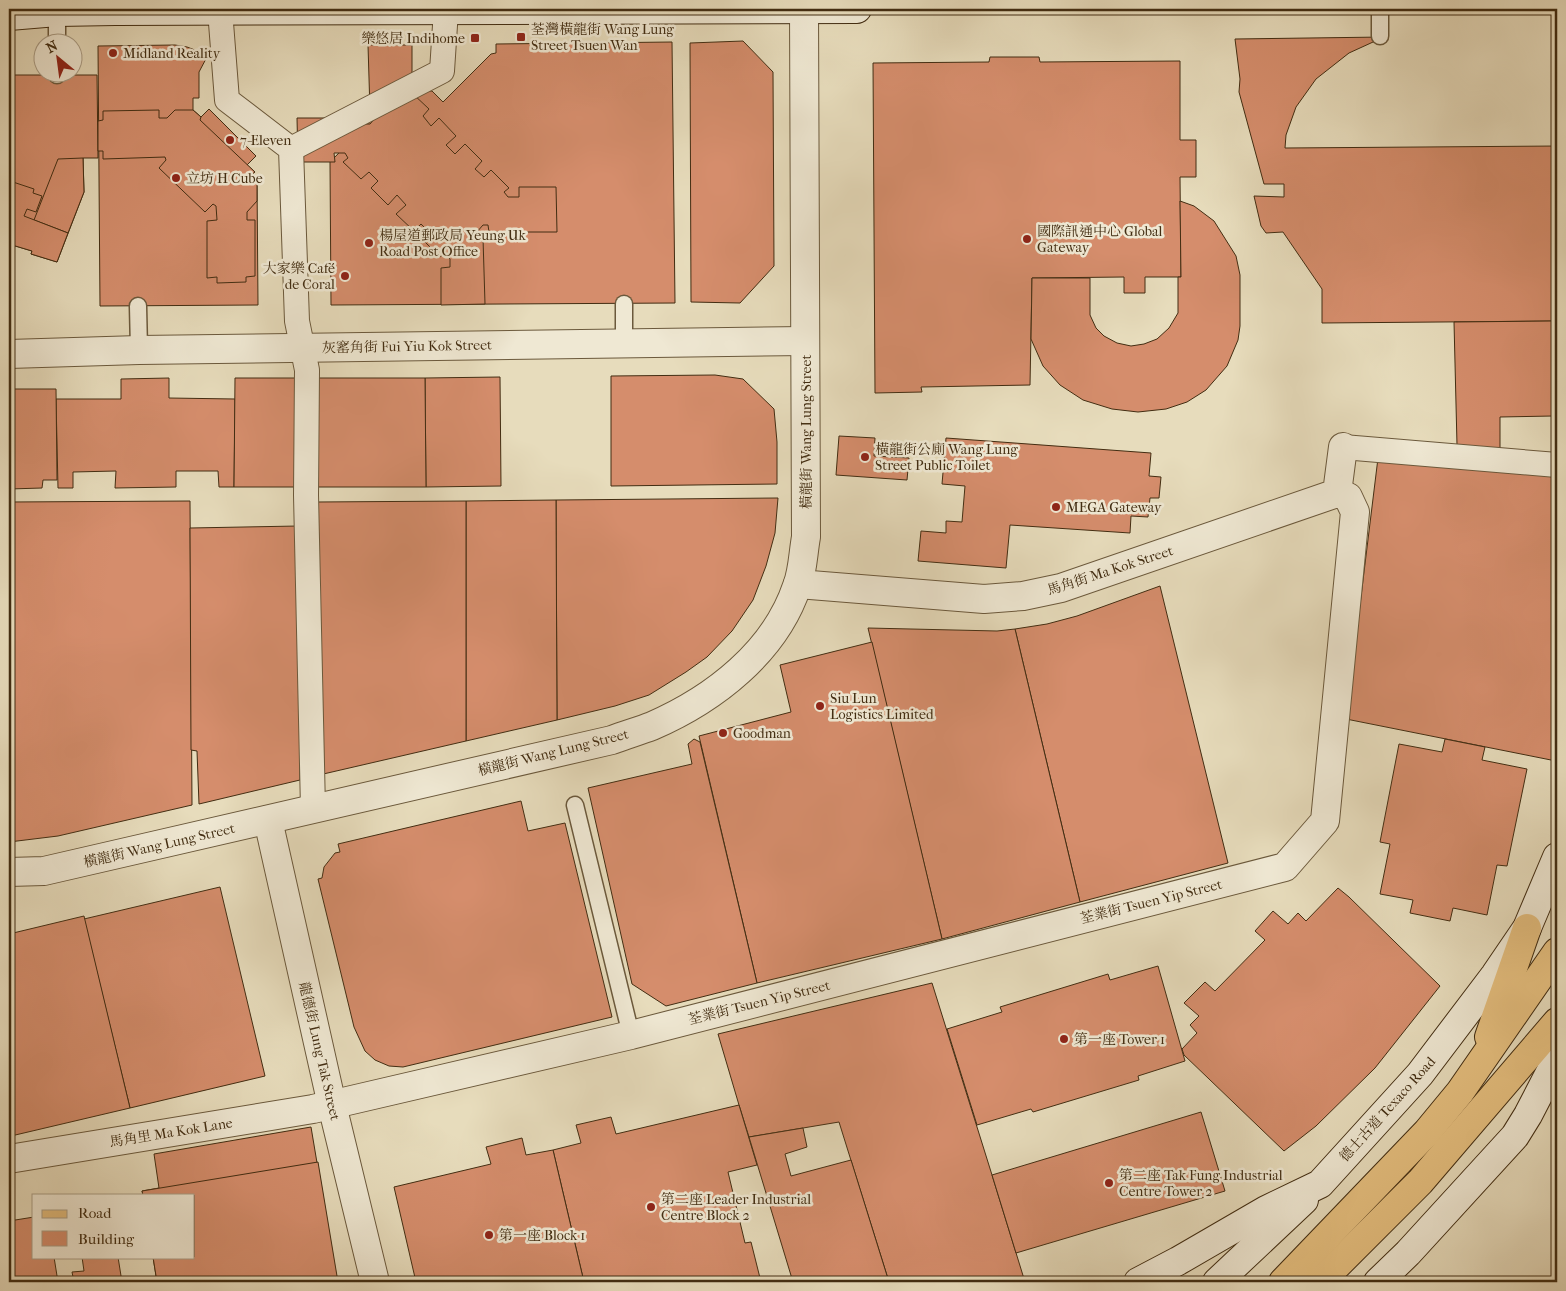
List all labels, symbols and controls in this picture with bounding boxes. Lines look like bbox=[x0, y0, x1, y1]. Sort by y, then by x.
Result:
place label: 荃灣橫龍街 Wang Lung Street Tsuen Wan bbox=[531, 21, 674, 54]
place label: 樂悠居 Indihome bbox=[361, 30, 465, 47]
marker: 荃灣橫龍街 Wang Lung Street Tsuen Wan bbox=[515, 31, 527, 43]
north arrow bbox=[32, 32, 82, 82]
marker: 樂悠居 Indihome bbox=[469, 32, 481, 44]
text: N bbox=[43, 37, 61, 57]
place label: Midland Reality bbox=[123, 45, 221, 62]
marker: Midland Reality bbox=[107, 47, 119, 59]
place label: 7-Eleven bbox=[240, 132, 291, 149]
marker: 7-Eleven bbox=[224, 134, 236, 146]
place label: 立坊 H Cube bbox=[186, 170, 263, 187]
marker: 立坊 H Cube bbox=[170, 172, 182, 184]
place label: 國際訊通中心 Global Gateway bbox=[1037, 223, 1163, 256]
place label: 楊屋道郵政局 Yeung Uk Road Post Office bbox=[379, 227, 527, 260]
marker: 國際訊通中心 Global Gateway bbox=[1021, 233, 1033, 245]
marker: 楊屋道郵政局 Yeung Uk Road Post Office bbox=[363, 237, 375, 249]
place label: 大家樂 Café de Coral bbox=[263, 260, 335, 293]
marker: 大家樂 Café de Coral bbox=[339, 270, 351, 282]
street label: 灰窰角街 Fui Yiu Kok Street bbox=[322, 337, 492, 356]
street label: 橫龍街 Wang Lung Street bbox=[798, 355, 815, 509]
place label: 橫龍街公廁 Wang Lung Street Public Toilet bbox=[875, 441, 1018, 474]
marker: 橫龍街公廁 Wang Lung Street Public Toilet bbox=[859, 451, 871, 463]
place label: MEGA Gateway bbox=[1066, 499, 1162, 516]
marker: MEGA Gateway bbox=[1050, 501, 1062, 513]
street label: 馬角街 Ma Kok Street bbox=[1045, 542, 1175, 599]
place label: Siu Lun Logistics Limited bbox=[830, 690, 934, 723]
marker: Siu Lun Logistics Limited bbox=[814, 700, 826, 712]
place label: Goodman bbox=[733, 725, 791, 742]
street label: 橫龍街 Wang Lung Street bbox=[476, 726, 630, 779]
marker: Goodman bbox=[717, 727, 729, 739]
street label: 橫龍街 Wang Lung Street bbox=[82, 820, 236, 871]
street label: 荃業街 Tsuen Yip Street bbox=[1078, 876, 1224, 927]
street label: 荃業街 Tsuen Yip Street bbox=[686, 977, 832, 1028]
street label: 龍德街 Lung Tak Street bbox=[295, 980, 344, 1122]
place label: 第一座 Tower 1 bbox=[1074, 1031, 1165, 1048]
marker: 第一座 Tower 1 bbox=[1058, 1033, 1070, 1045]
street label: 德士古道 Texaco Road bbox=[1336, 1053, 1439, 1165]
street label: 馬角里 Ma Kok Lane bbox=[108, 1114, 234, 1151]
place label: 第二座 Tak Fung Industrial Centre Tower 2 bbox=[1119, 1167, 1283, 1200]
marker: 第二座 Tak Fung Industrial Centre Tower 2 bbox=[1103, 1177, 1115, 1189]
place label: 第二座 Leader Industrial Centre Block 2 bbox=[661, 1191, 811, 1224]
legend bbox=[32, 1194, 195, 1258]
marker: 第二座 Leader Industrial Centre Block 2 bbox=[645, 1201, 657, 1213]
text: Road bbox=[78, 1204, 112, 1222]
place label: 第一座 Block 1 bbox=[499, 1227, 585, 1244]
marker: 第一座 Block 1 bbox=[483, 1229, 495, 1241]
text: Building bbox=[78, 1230, 135, 1248]

